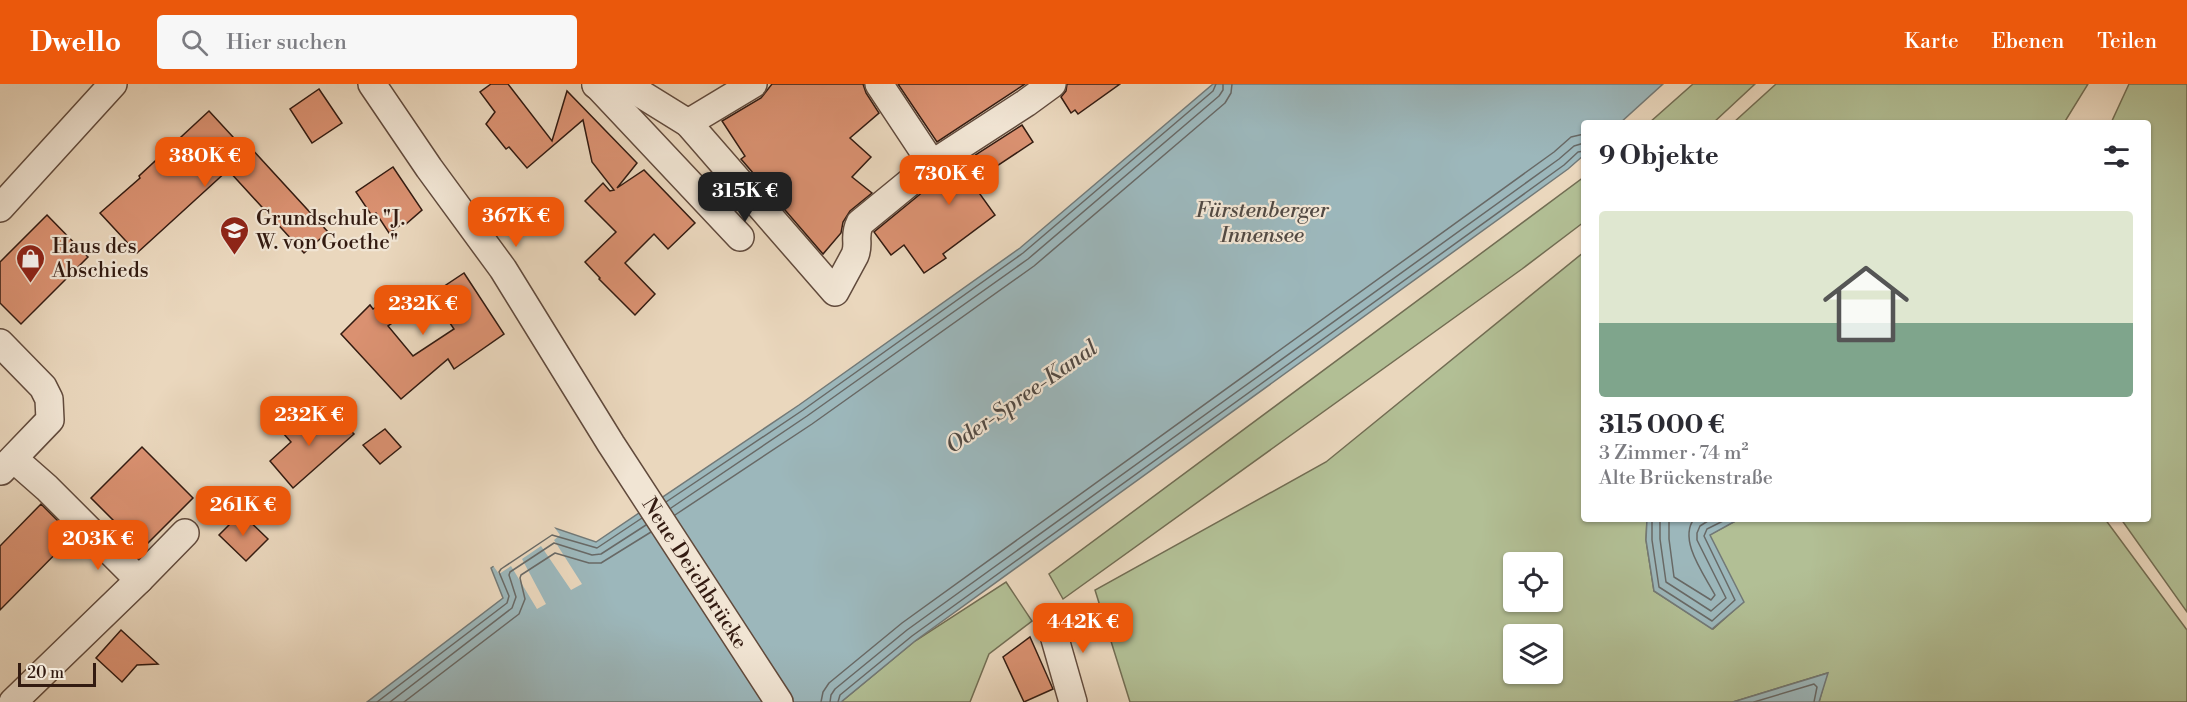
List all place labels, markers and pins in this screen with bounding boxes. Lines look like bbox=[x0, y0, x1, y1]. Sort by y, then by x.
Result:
pin: 380K € bbox=[156, 137, 254, 188]
pin: 730K € bbox=[900, 155, 998, 206]
pin: 315K € bbox=[696, 172, 794, 223]
pin: 367K € bbox=[467, 197, 565, 248]
place label: Grundschule "J. W. von Goethe" bbox=[255, 206, 405, 256]
school or university icon: Grundschule "J. W. von Goethe" bbox=[219, 214, 251, 256]
place label: Haus des Abschieds bbox=[51, 234, 149, 284]
shop icon: Haus des Abschieds bbox=[15, 242, 47, 284]
pin: 232K € bbox=[374, 285, 472, 336]
pin: 232K € bbox=[260, 396, 358, 447]
pin: 261K € bbox=[194, 486, 292, 537]
pin: 203K € bbox=[49, 520, 147, 571]
pin: 442K € bbox=[1034, 603, 1132, 654]

